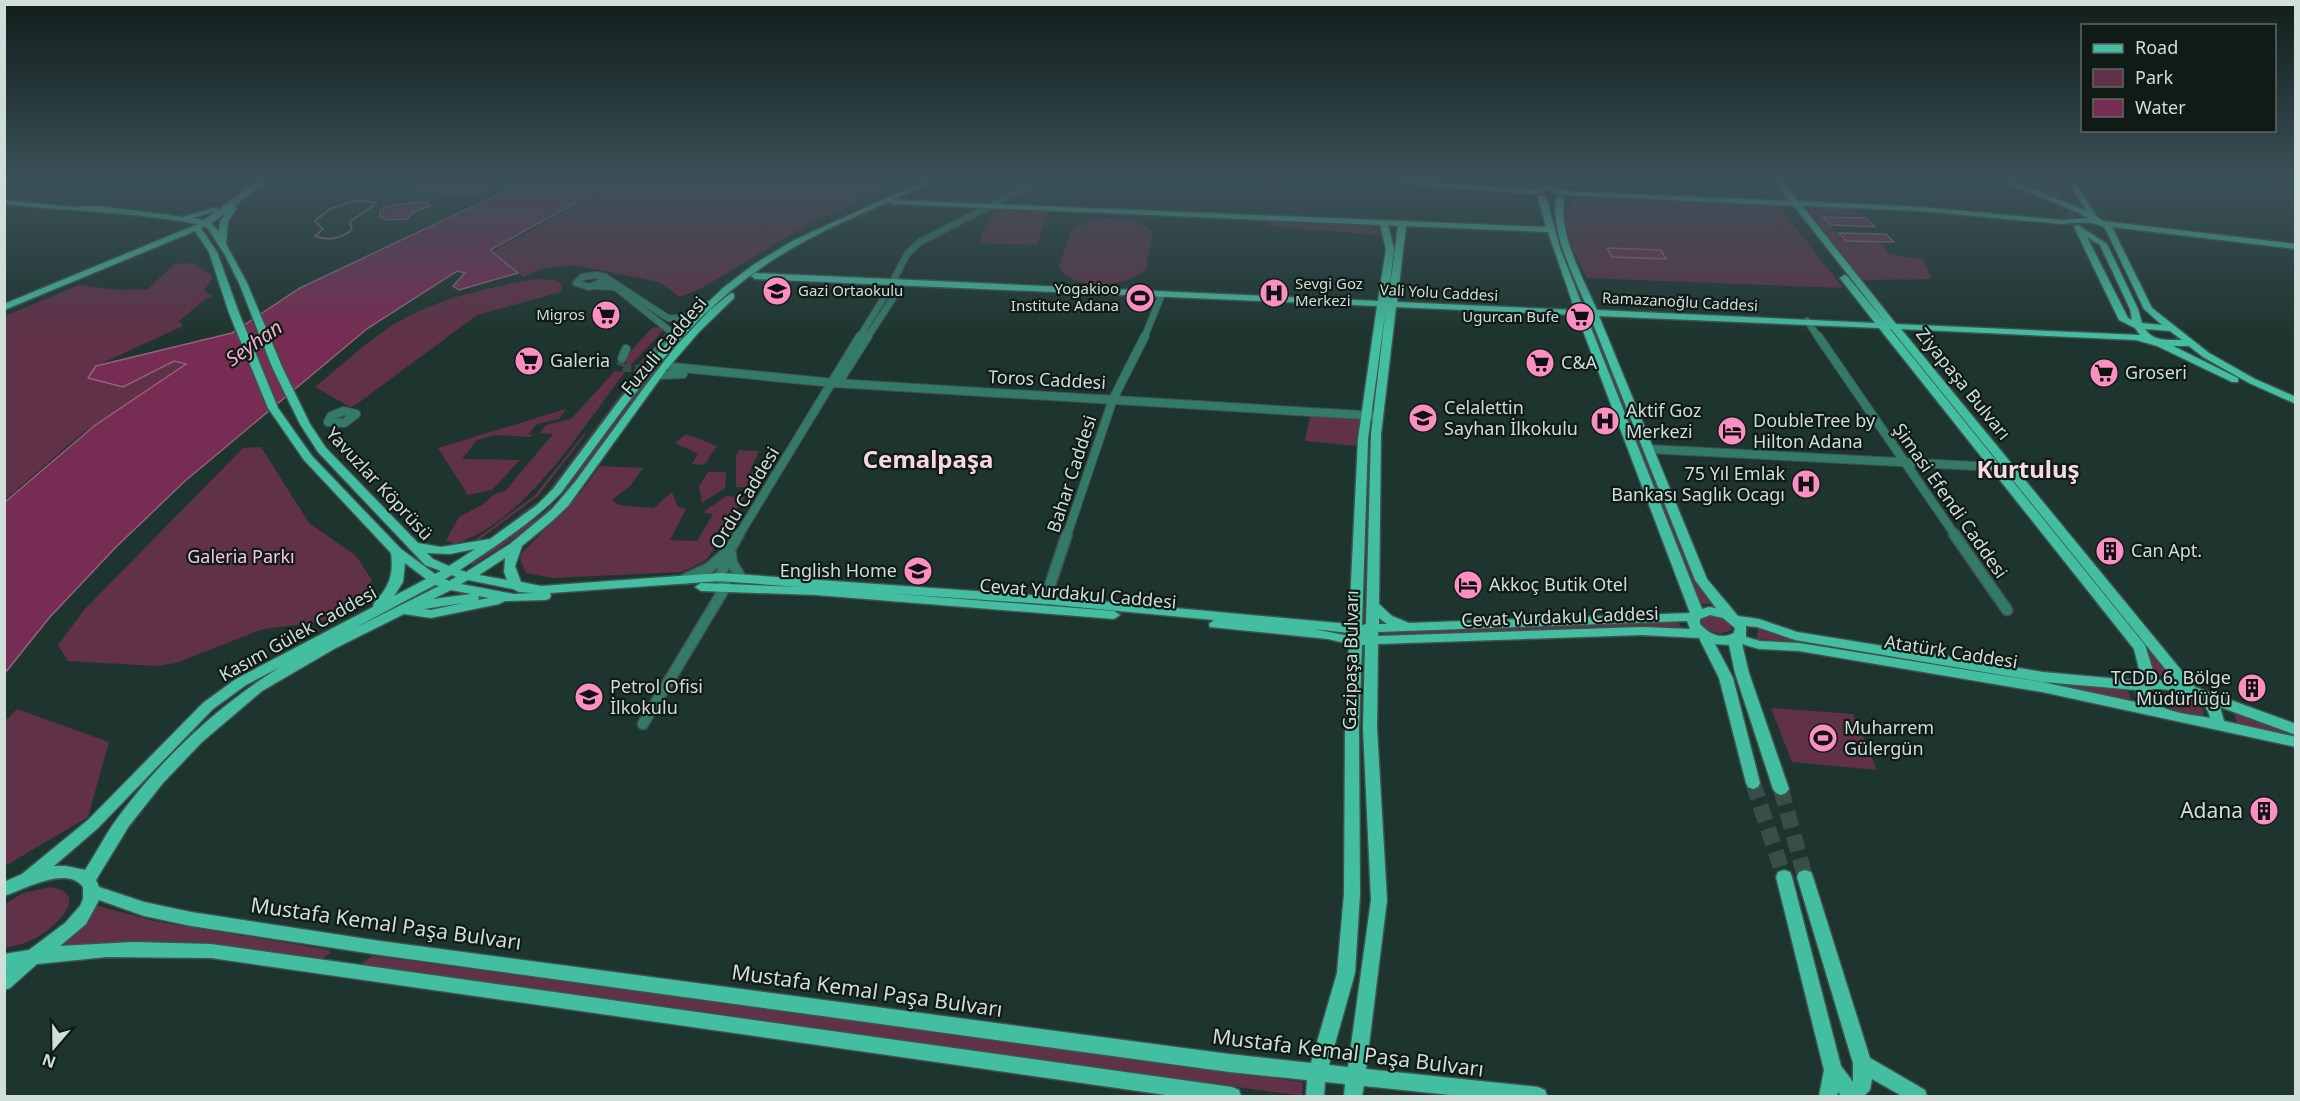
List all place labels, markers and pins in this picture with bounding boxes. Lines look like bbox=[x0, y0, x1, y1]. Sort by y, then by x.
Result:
place label: Sevgi Goz Merkezi bbox=[1295, 273, 1363, 310]
school or university icon: Gazi Ortaokulu bbox=[761, 275, 793, 307]
hospital icon: Sevgi Goz Merkezi bbox=[1258, 277, 1290, 309]
place label: Yogakioo Institute Adana bbox=[1011, 278, 1119, 315]
place label: Gazi Ortaokulu bbox=[798, 280, 903, 300]
sports icon: Yogakioo Institute Adana bbox=[1124, 282, 1156, 314]
supermarket icon: Migros bbox=[590, 299, 622, 331]
supermarket icon: Ugurcan Bufe bbox=[1564, 301, 1596, 333]
place label: Migros bbox=[536, 304, 585, 324]
place label: Ugurcan Bufe bbox=[1462, 306, 1559, 326]
supermarket icon: Galeria bbox=[513, 345, 545, 377]
supermarket icon: C&A bbox=[1524, 347, 1556, 379]
place label: Galeria bbox=[550, 348, 610, 372]
place label: C&A bbox=[1561, 350, 1598, 374]
supermarket icon: Groseri bbox=[2088, 357, 2120, 389]
place label: Groseri bbox=[2125, 360, 2187, 384]
place label: Celalettin Sayhan İlkokulu bbox=[1444, 395, 1578, 440]
place label: Aktif Goz Merkezi bbox=[1626, 398, 1701, 443]
school or university icon: Celalettin Sayhan İlkokulu bbox=[1407, 402, 1439, 434]
hospital icon: Aktif Goz Merkezi bbox=[1589, 405, 1621, 437]
place label: DoubleTree by Hilton Adana bbox=[1753, 408, 1876, 453]
hotel icon: DoubleTree by Hilton Adana bbox=[1716, 415, 1748, 447]
place label: 75 Yıl Emlak Bankası Saglık Ocagı bbox=[1611, 461, 1785, 506]
hospital icon: 75 Yıl Emlak Bankası Saglık Ocagı bbox=[1790, 468, 1822, 500]
building icon: Can Apt. bbox=[2094, 535, 2126, 567]
place label: Can Apt. bbox=[2131, 538, 2202, 562]
school or university icon: English Home bbox=[902, 555, 934, 587]
place label: English Home bbox=[780, 558, 897, 582]
hotel icon: Akkoç Butik Otel bbox=[1452, 569, 1484, 601]
place label: Akkoç Butik Otel bbox=[1489, 572, 1628, 596]
place label: TCDD 6. Bölge Müdürlüğü bbox=[2111, 665, 2231, 710]
building icon: TCDD 6. Bölge Müdürlüğü bbox=[2236, 672, 2268, 704]
place label: Petrol Ofisi İlkokulu bbox=[610, 674, 703, 719]
school or university icon: Petrol Ofisi İlkokulu bbox=[573, 681, 605, 713]
place label: Muharrem Gülergün bbox=[1844, 715, 1934, 760]
sports icon: Muharrem Gülergün bbox=[1807, 722, 1839, 754]
building icon: Adana bbox=[2248, 795, 2280, 827]
place label: Adana bbox=[2180, 796, 2243, 824]

